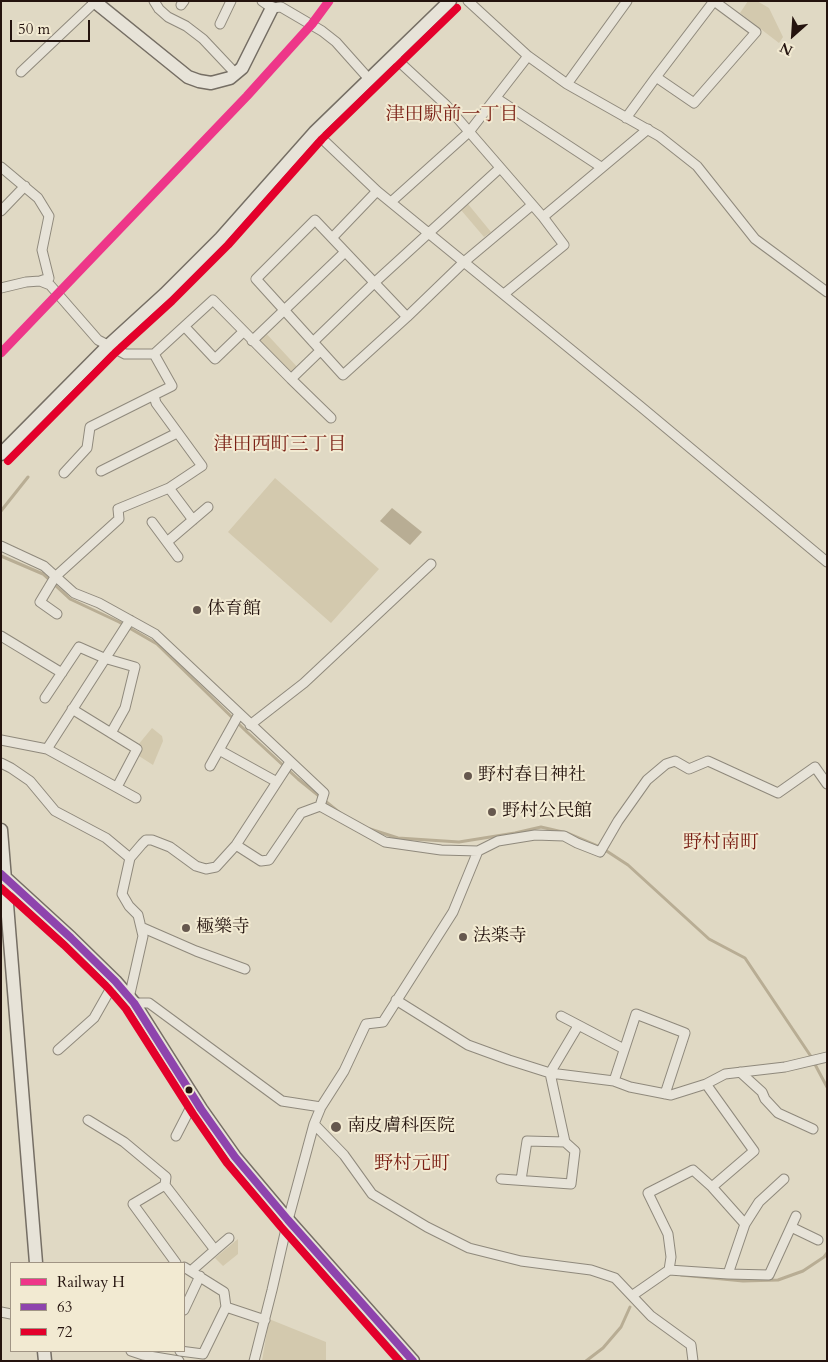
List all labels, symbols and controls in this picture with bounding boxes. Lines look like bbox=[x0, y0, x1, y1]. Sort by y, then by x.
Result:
scale bar bbox=[12, 10, 92, 42]
north arrow bbox=[768, 10, 818, 60]
text: 50 m bbox=[18, 19, 50, 39]
text: N bbox=[777, 38, 796, 60]
district label: 津田駅前一丁目 bbox=[386, 105, 518, 127]
district label: 津田西町三丁目 bbox=[214, 435, 346, 457]
place label: 体育館 bbox=[207, 599, 261, 621]
marker: 体育館 bbox=[191, 604, 203, 616]
place label: 野村春日神社 bbox=[478, 765, 586, 787]
marker: 野村春日神社 bbox=[462, 770, 474, 782]
place label: 野村公民館 bbox=[502, 801, 592, 823]
marker: 野村公民館 bbox=[486, 806, 498, 818]
district label: 野村南町 bbox=[683, 833, 759, 855]
place label: 極樂寺 bbox=[196, 917, 250, 939]
marker: 極樂寺 bbox=[180, 922, 192, 934]
place label: 法楽寺 bbox=[473, 926, 527, 948]
marker: 法楽寺 bbox=[457, 931, 469, 943]
unlabelled marker bbox=[184, 1085, 194, 1095]
place label: 南皮膚科医院 bbox=[347, 1116, 455, 1138]
marker: 南皮膚科医院 bbox=[329, 1120, 343, 1134]
district label: 野村元町 bbox=[374, 1154, 450, 1176]
legend bbox=[10, 1262, 185, 1352]
text: Railway H bbox=[57, 1272, 125, 1292]
text: 63 bbox=[57, 1297, 72, 1317]
text: 72 bbox=[57, 1322, 72, 1342]

